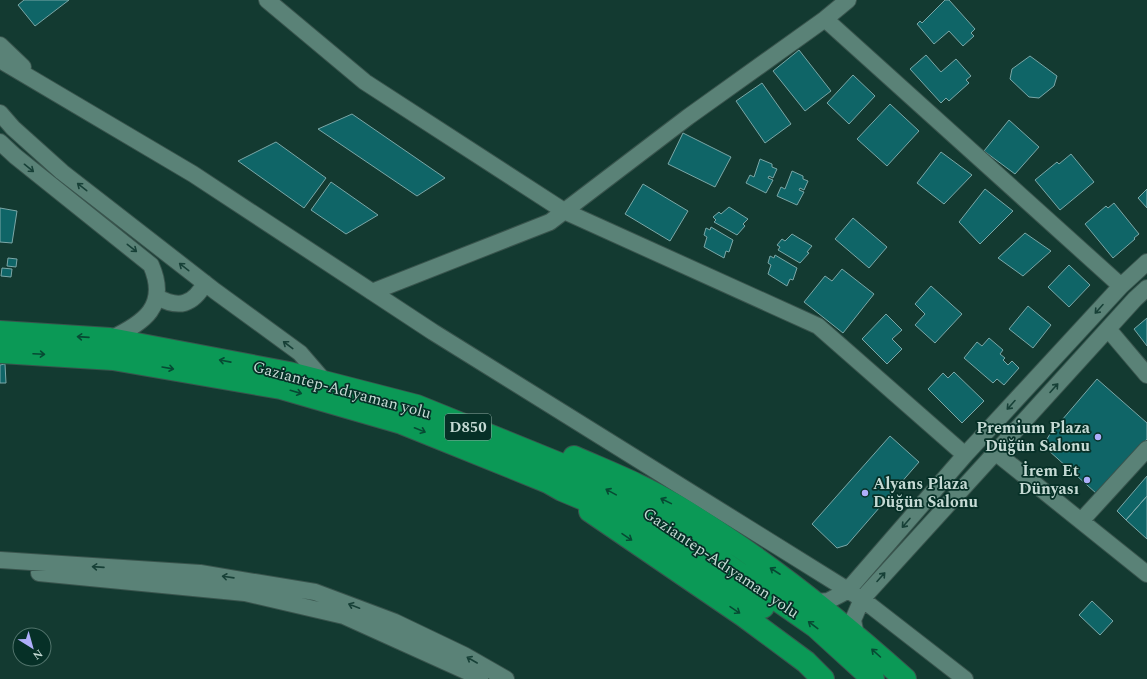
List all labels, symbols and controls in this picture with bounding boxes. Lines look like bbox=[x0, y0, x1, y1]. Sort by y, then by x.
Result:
one-way arrow bbox=[24, 164, 35, 172]
one-way arrow bbox=[76, 182, 87, 191]
one-way arrow bbox=[126, 244, 137, 252]
one-way arrow bbox=[178, 262, 189, 271]
one-way arrow bbox=[1094, 304, 1104, 314]
one-way arrow bbox=[77, 333, 90, 341]
one-way arrow bbox=[283, 340, 294, 349]
one-way arrow bbox=[32, 351, 45, 358]
street label: Gaziantep-Adıyaman yolu bbox=[250, 355, 434, 425]
one-way arrow bbox=[219, 356, 232, 364]
one-way arrow bbox=[161, 365, 174, 373]
one-way arrow bbox=[1049, 383, 1058, 393]
one-way arrow bbox=[289, 389, 302, 396]
one-way arrow bbox=[1007, 400, 1016, 410]
road number: D850 bbox=[445, 414, 491, 440]
place label: Premium Plaza Düğün Salonu bbox=[976, 416, 1091, 458]
one-way arrow bbox=[414, 427, 426, 434]
marker: Premium Plaza Düğün Salonu bbox=[1093, 432, 1103, 442]
place label: İrem Et Dünyası bbox=[1019, 459, 1079, 501]
place label: Alyans Plaza Düğün Salonu bbox=[873, 472, 979, 514]
marker: İrem Et Dünyası bbox=[1082, 475, 1092, 485]
one-way arrow bbox=[605, 488, 617, 496]
marker: Alyans Plaza Düğün Salonu bbox=[860, 488, 870, 498]
one-way arrow bbox=[660, 497, 672, 504]
street label: Gaziantep-Adıyaman yolu bbox=[638, 502, 804, 624]
one-way arrow bbox=[902, 518, 911, 528]
one-way arrow bbox=[621, 533, 632, 541]
one-way arrow bbox=[92, 563, 105, 570]
one-way arrow bbox=[770, 566, 781, 575]
one-way arrow bbox=[877, 572, 886, 583]
one-way arrow bbox=[222, 573, 235, 581]
one-way arrow bbox=[349, 602, 361, 610]
one-way arrow bbox=[729, 606, 740, 614]
one-way arrow bbox=[807, 621, 818, 629]
north arrow bbox=[12, 627, 52, 667]
text: N bbox=[29, 645, 46, 664]
one-way arrow bbox=[871, 648, 881, 657]
one-way arrow bbox=[467, 655, 479, 663]

